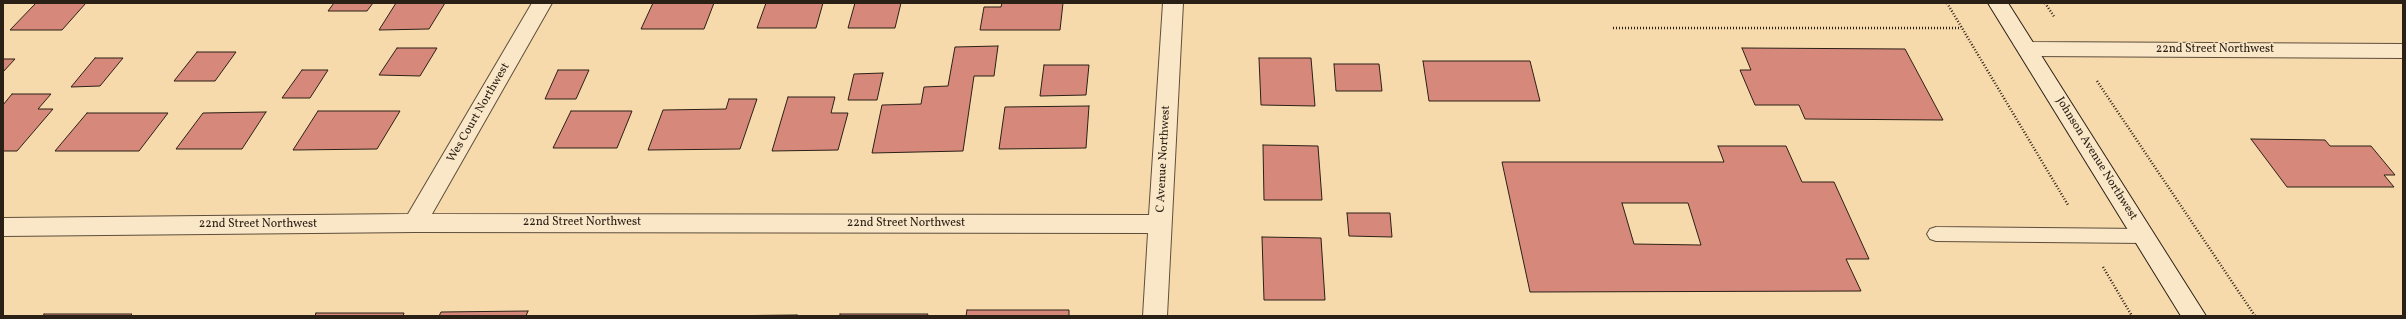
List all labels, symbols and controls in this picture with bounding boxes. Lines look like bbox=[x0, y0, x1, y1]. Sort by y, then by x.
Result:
street label: 22nd Street Northwest bbox=[2156, 43, 2274, 57]
street label: Wes Court Northwest bbox=[445, 61, 513, 165]
street label: Johnson Avenue Northwest bbox=[2052, 95, 2140, 223]
street label: C Avenue Northwest bbox=[1154, 105, 1174, 213]
street label: 22nd Street Northwest bbox=[523, 216, 641, 230]
street label: 22nd Street Northwest bbox=[847, 217, 965, 231]
street label: 22nd Street Northwest bbox=[199, 218, 317, 232]

